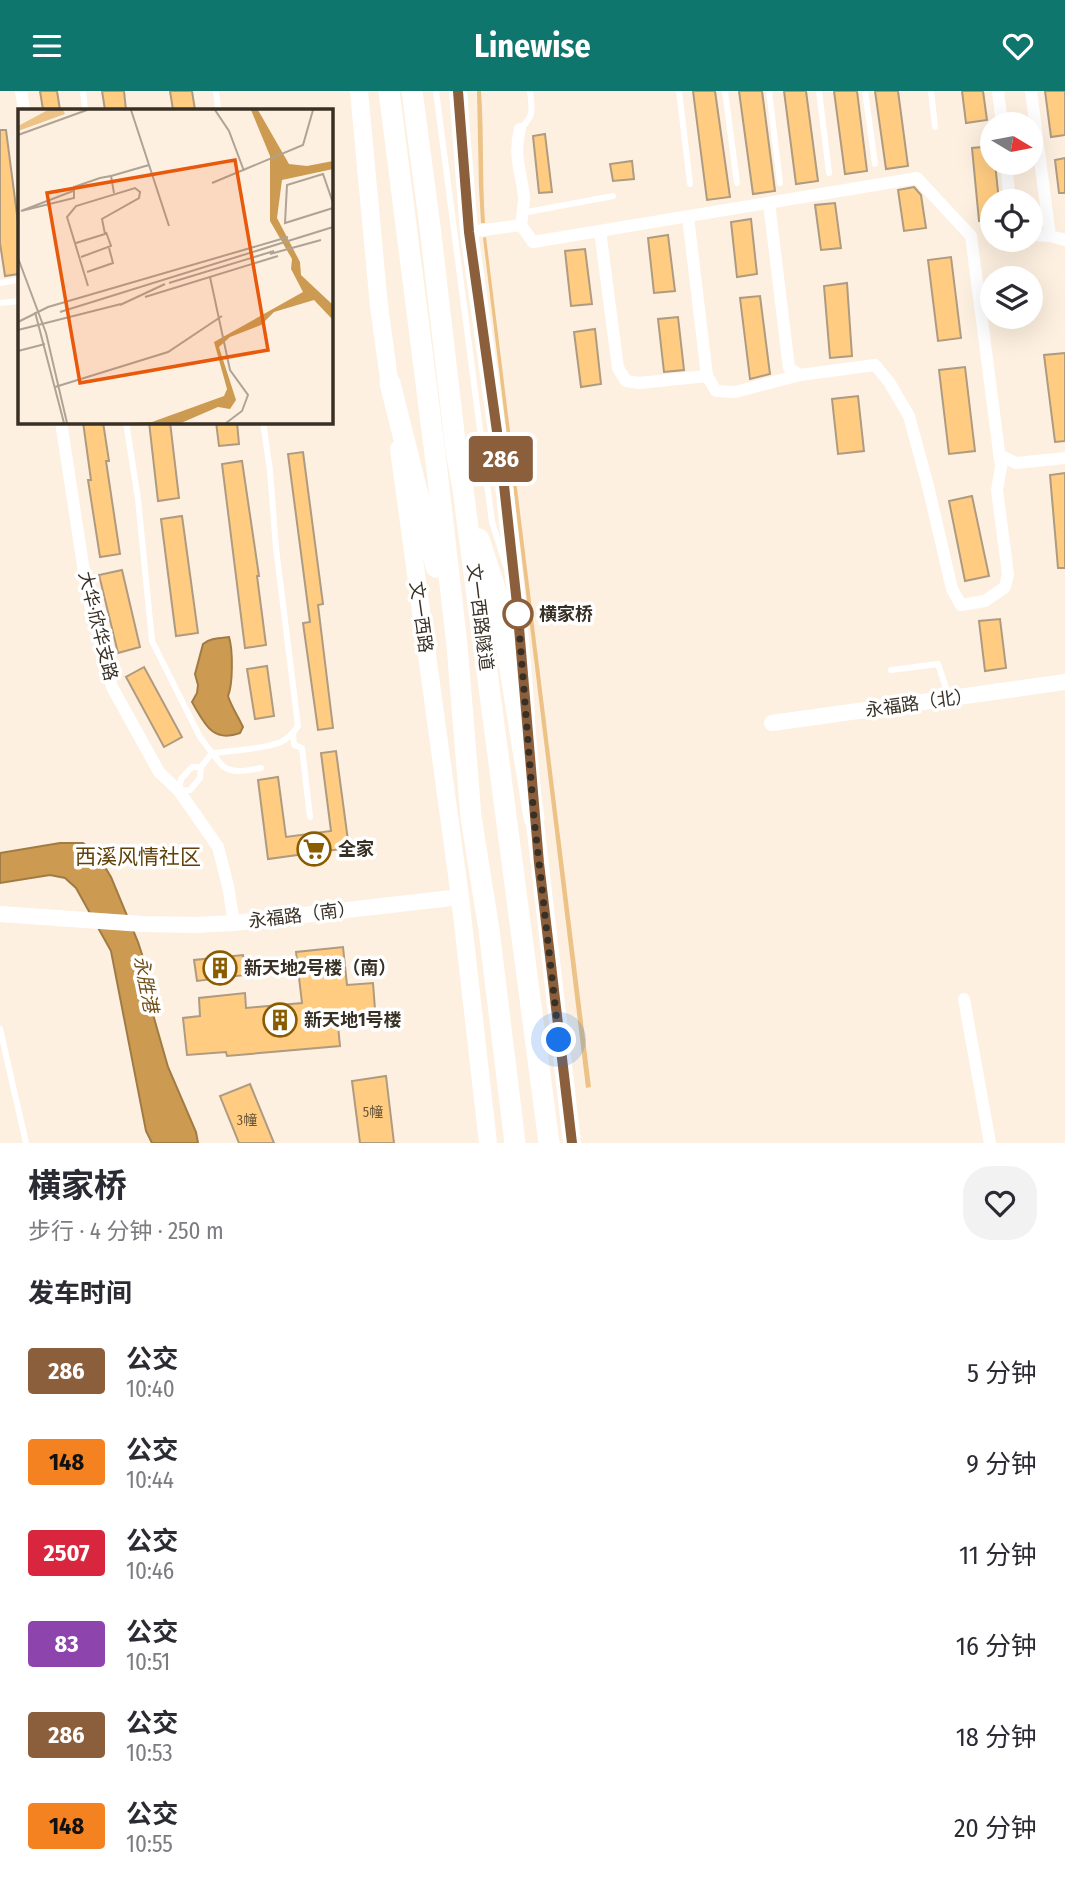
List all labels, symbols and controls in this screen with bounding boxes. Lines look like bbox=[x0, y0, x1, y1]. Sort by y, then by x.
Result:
icon: menu bbox=[28, 27, 66, 65]
text: Linewise bbox=[474, 27, 591, 65]
icon: heart bbox=[999, 27, 1037, 65]
inset map bbox=[18, 109, 332, 423]
north arrow bbox=[980, 112, 1043, 175]
map controls bbox=[980, 112, 1043, 329]
button: locate bbox=[980, 189, 1043, 252]
button: layers bbox=[980, 266, 1043, 329]
line badge: 286 bbox=[461, 436, 541, 482]
text: 286 bbox=[483, 445, 519, 473]
street label: 文一西路隧道 bbox=[463, 562, 497, 672]
street label: 大华·欣华支路 bbox=[74, 569, 122, 683]
street label: 文一西路 bbox=[405, 580, 437, 654]
marker: 横家桥 bbox=[503, 599, 533, 629]
place label: 横家桥 bbox=[539, 603, 593, 625]
street label: 永福路（北） bbox=[864, 685, 974, 721]
supermarket icon: 全家 bbox=[295, 830, 333, 868]
place label: 全家 bbox=[338, 838, 374, 860]
district label: 西溪风情社区 bbox=[75, 844, 201, 870]
street label: 永福路（南） bbox=[247, 898, 357, 932]
building icon: 新天地2号楼（南） bbox=[201, 949, 239, 987]
water label: 永胜港 bbox=[129, 954, 163, 1017]
place label: 新天地2号楼（南） bbox=[244, 957, 396, 979]
building icon: 新天地1号楼 bbox=[261, 1001, 299, 1039]
place label: 新天地1号楼 bbox=[304, 1009, 402, 1031]
your location bbox=[541, 1022, 576, 1057]
house number: 5幢 bbox=[363, 1104, 383, 1121]
house number: 3幢 bbox=[237, 1112, 257, 1129]
text: 横家桥 bbox=[28, 1166, 127, 1206]
button: heart bbox=[963, 1166, 1037, 1240]
text: 步行 · 4 分钟 · 250 m bbox=[28, 1217, 224, 1245]
text: 发车时间 bbox=[28, 1278, 132, 1309]
text: 公交 bbox=[126, 1344, 178, 1375]
text: 286 bbox=[48, 1357, 85, 1385]
text: 5 分钟 bbox=[967, 1358, 1037, 1389]
text: 10:40 bbox=[126, 1375, 175, 1403]
text: 公交 bbox=[126, 1435, 178, 1466]
text: 148 bbox=[49, 1448, 84, 1476]
text: 9 分钟 bbox=[966, 1449, 1037, 1480]
text: 10:44 bbox=[126, 1466, 174, 1494]
text: 公交 bbox=[126, 1526, 178, 1557]
text: 2507 bbox=[44, 1539, 89, 1567]
text: 11 分钟 bbox=[959, 1540, 1037, 1571]
text: 10:46 bbox=[126, 1557, 174, 1585]
text: 公交 bbox=[126, 1617, 178, 1648]
text: 83 bbox=[54, 1630, 79, 1658]
text: 16 分钟 bbox=[956, 1631, 1037, 1662]
text: 10:51 bbox=[126, 1648, 170, 1676]
text: 公交 bbox=[126, 1708, 178, 1739]
text: 286 bbox=[48, 1721, 85, 1749]
text: 18 分钟 bbox=[956, 1722, 1037, 1753]
text: 10:53 bbox=[126, 1739, 173, 1767]
text: 公交 bbox=[126, 1799, 178, 1830]
text: 148 bbox=[49, 1812, 84, 1840]
text: 20 分钟 bbox=[954, 1813, 1037, 1844]
text: 10:55 bbox=[126, 1830, 173, 1858]

